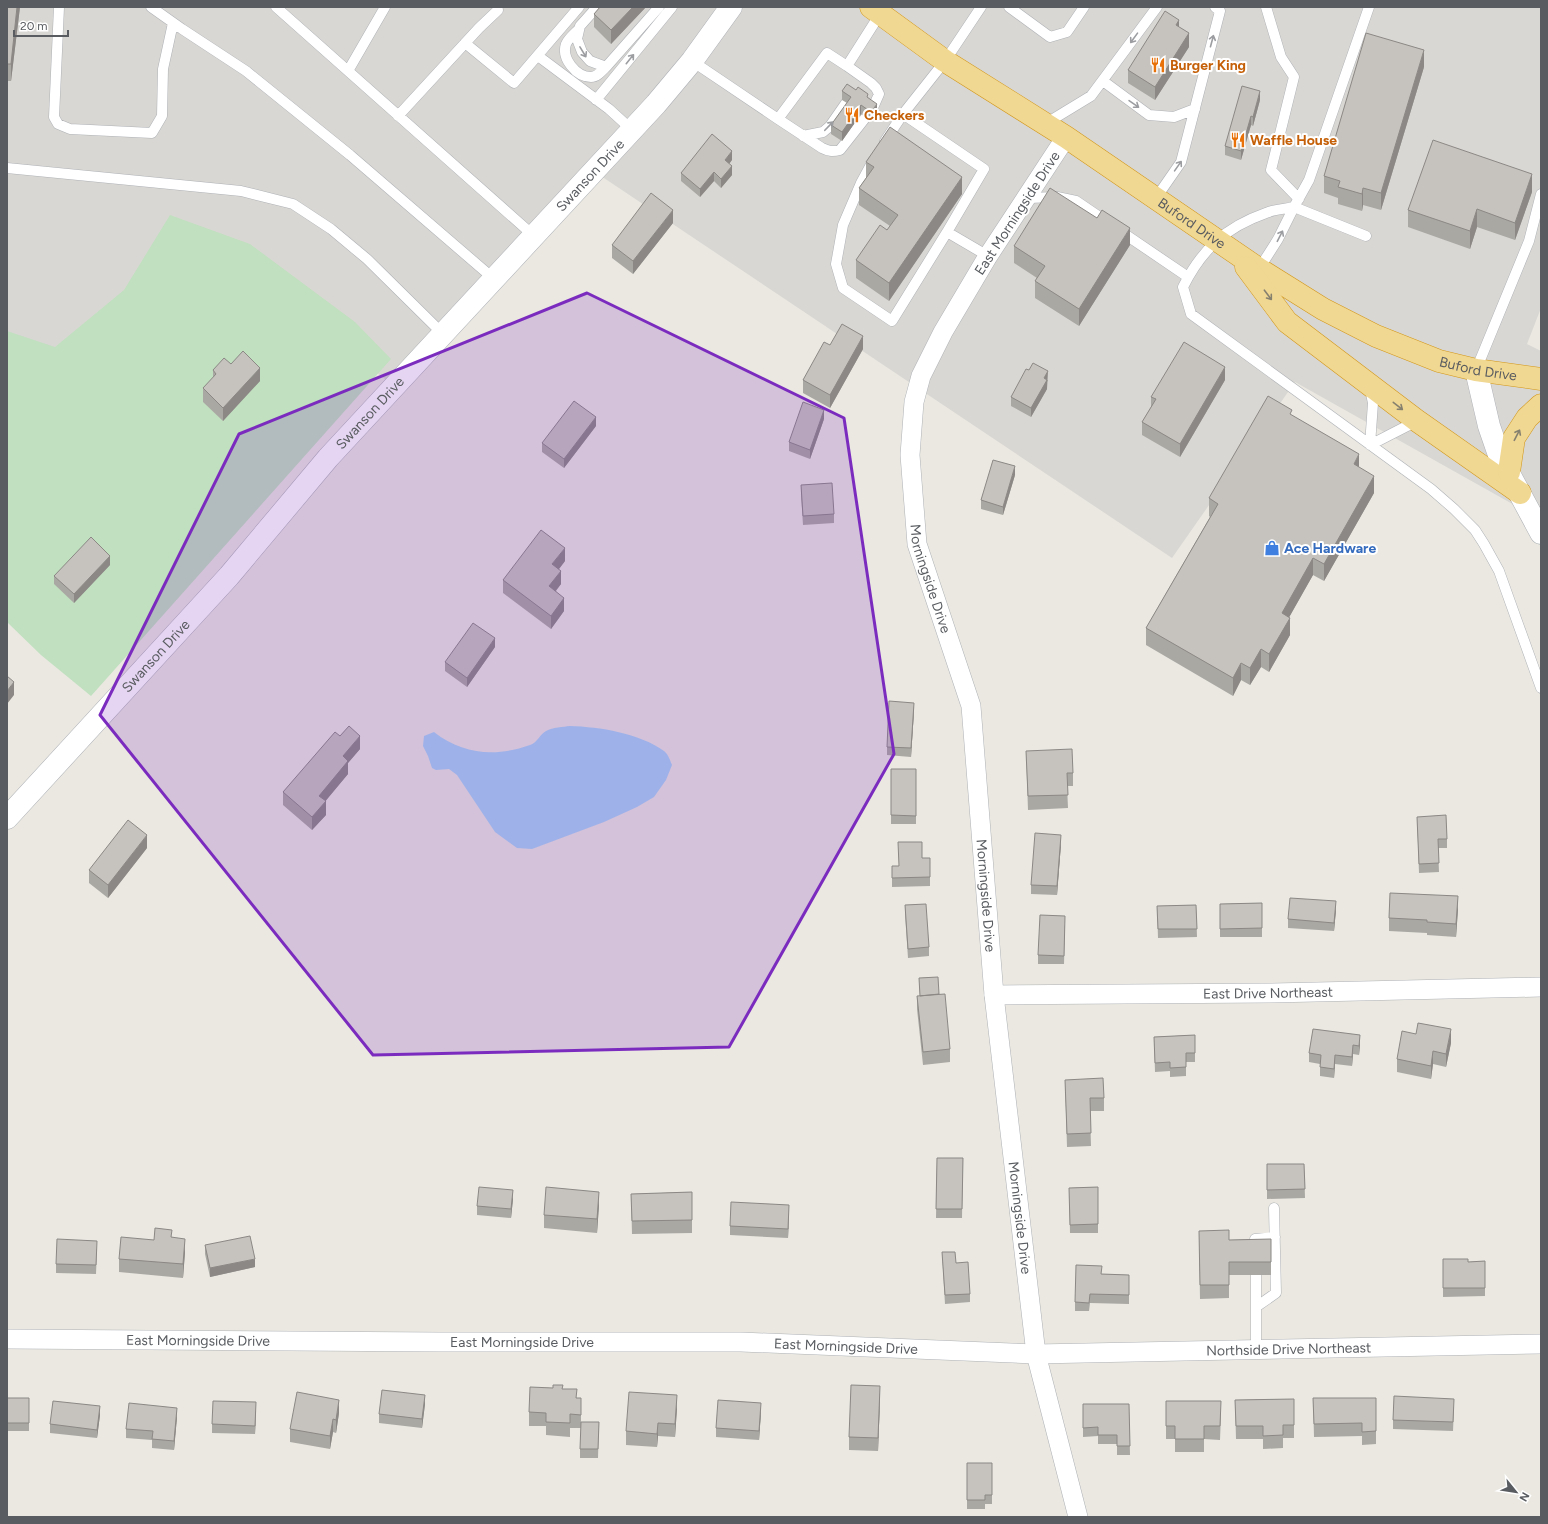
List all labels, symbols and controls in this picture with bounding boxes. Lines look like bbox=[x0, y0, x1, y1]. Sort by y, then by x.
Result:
scale bar bbox=[14, 12, 68, 38]
text: 20 m bbox=[20, 19, 48, 33]
one-way arrow bbox=[1130, 33, 1138, 44]
one-way arrow bbox=[1209, 35, 1217, 48]
one-way arrow bbox=[580, 46, 588, 58]
one-way arrow bbox=[625, 53, 634, 64]
restaurant icon: Burger King bbox=[1149, 56, 1167, 74]
place label: Burger King bbox=[1170, 57, 1246, 74]
one-way arrow bbox=[1128, 100, 1139, 108]
restaurant icon: Checkers bbox=[843, 106, 861, 124]
place label: Checkers bbox=[864, 107, 925, 124]
one-way arrow bbox=[824, 121, 834, 131]
restaurant icon: Waffle House bbox=[1229, 131, 1247, 149]
place label: Waffle House bbox=[1250, 132, 1337, 149]
street label: Swanson Drive bbox=[553, 135, 628, 215]
street label: East Morningside Drive bbox=[971, 148, 1064, 278]
one-way arrow bbox=[1174, 161, 1182, 172]
street label: Buford Drive bbox=[1154, 194, 1229, 253]
one-way arrow bbox=[1276, 230, 1284, 242]
one-way arrow bbox=[1264, 290, 1272, 301]
street label: Buford Drive bbox=[1438, 353, 1518, 385]
street label: Swanson Drive bbox=[332, 373, 408, 453]
one-way arrow bbox=[1393, 402, 1404, 410]
one-way arrow bbox=[1514, 429, 1521, 441]
street label: Morningside Drive bbox=[906, 524, 954, 636]
shop icon: Ace Hardware bbox=[1263, 539, 1281, 557]
place label: Ace Hardware bbox=[1284, 540, 1376, 557]
street label: Swanson Drive bbox=[118, 616, 194, 696]
street label: Morningside Drive bbox=[973, 838, 999, 953]
street label: East Drive Northeast bbox=[1203, 984, 1333, 1002]
street label: Morningside Drive bbox=[1005, 1160, 1035, 1275]
street label: East Morningside Drive bbox=[126, 1332, 270, 1350]
street label: East Morningside Drive bbox=[450, 1334, 594, 1351]
street label: East Morningside Drive bbox=[774, 1335, 919, 1358]
street label: Northside Drive Northeast bbox=[1206, 1339, 1371, 1360]
north arrow bbox=[1496, 1472, 1536, 1512]
text: N bbox=[1516, 1490, 1532, 1504]

